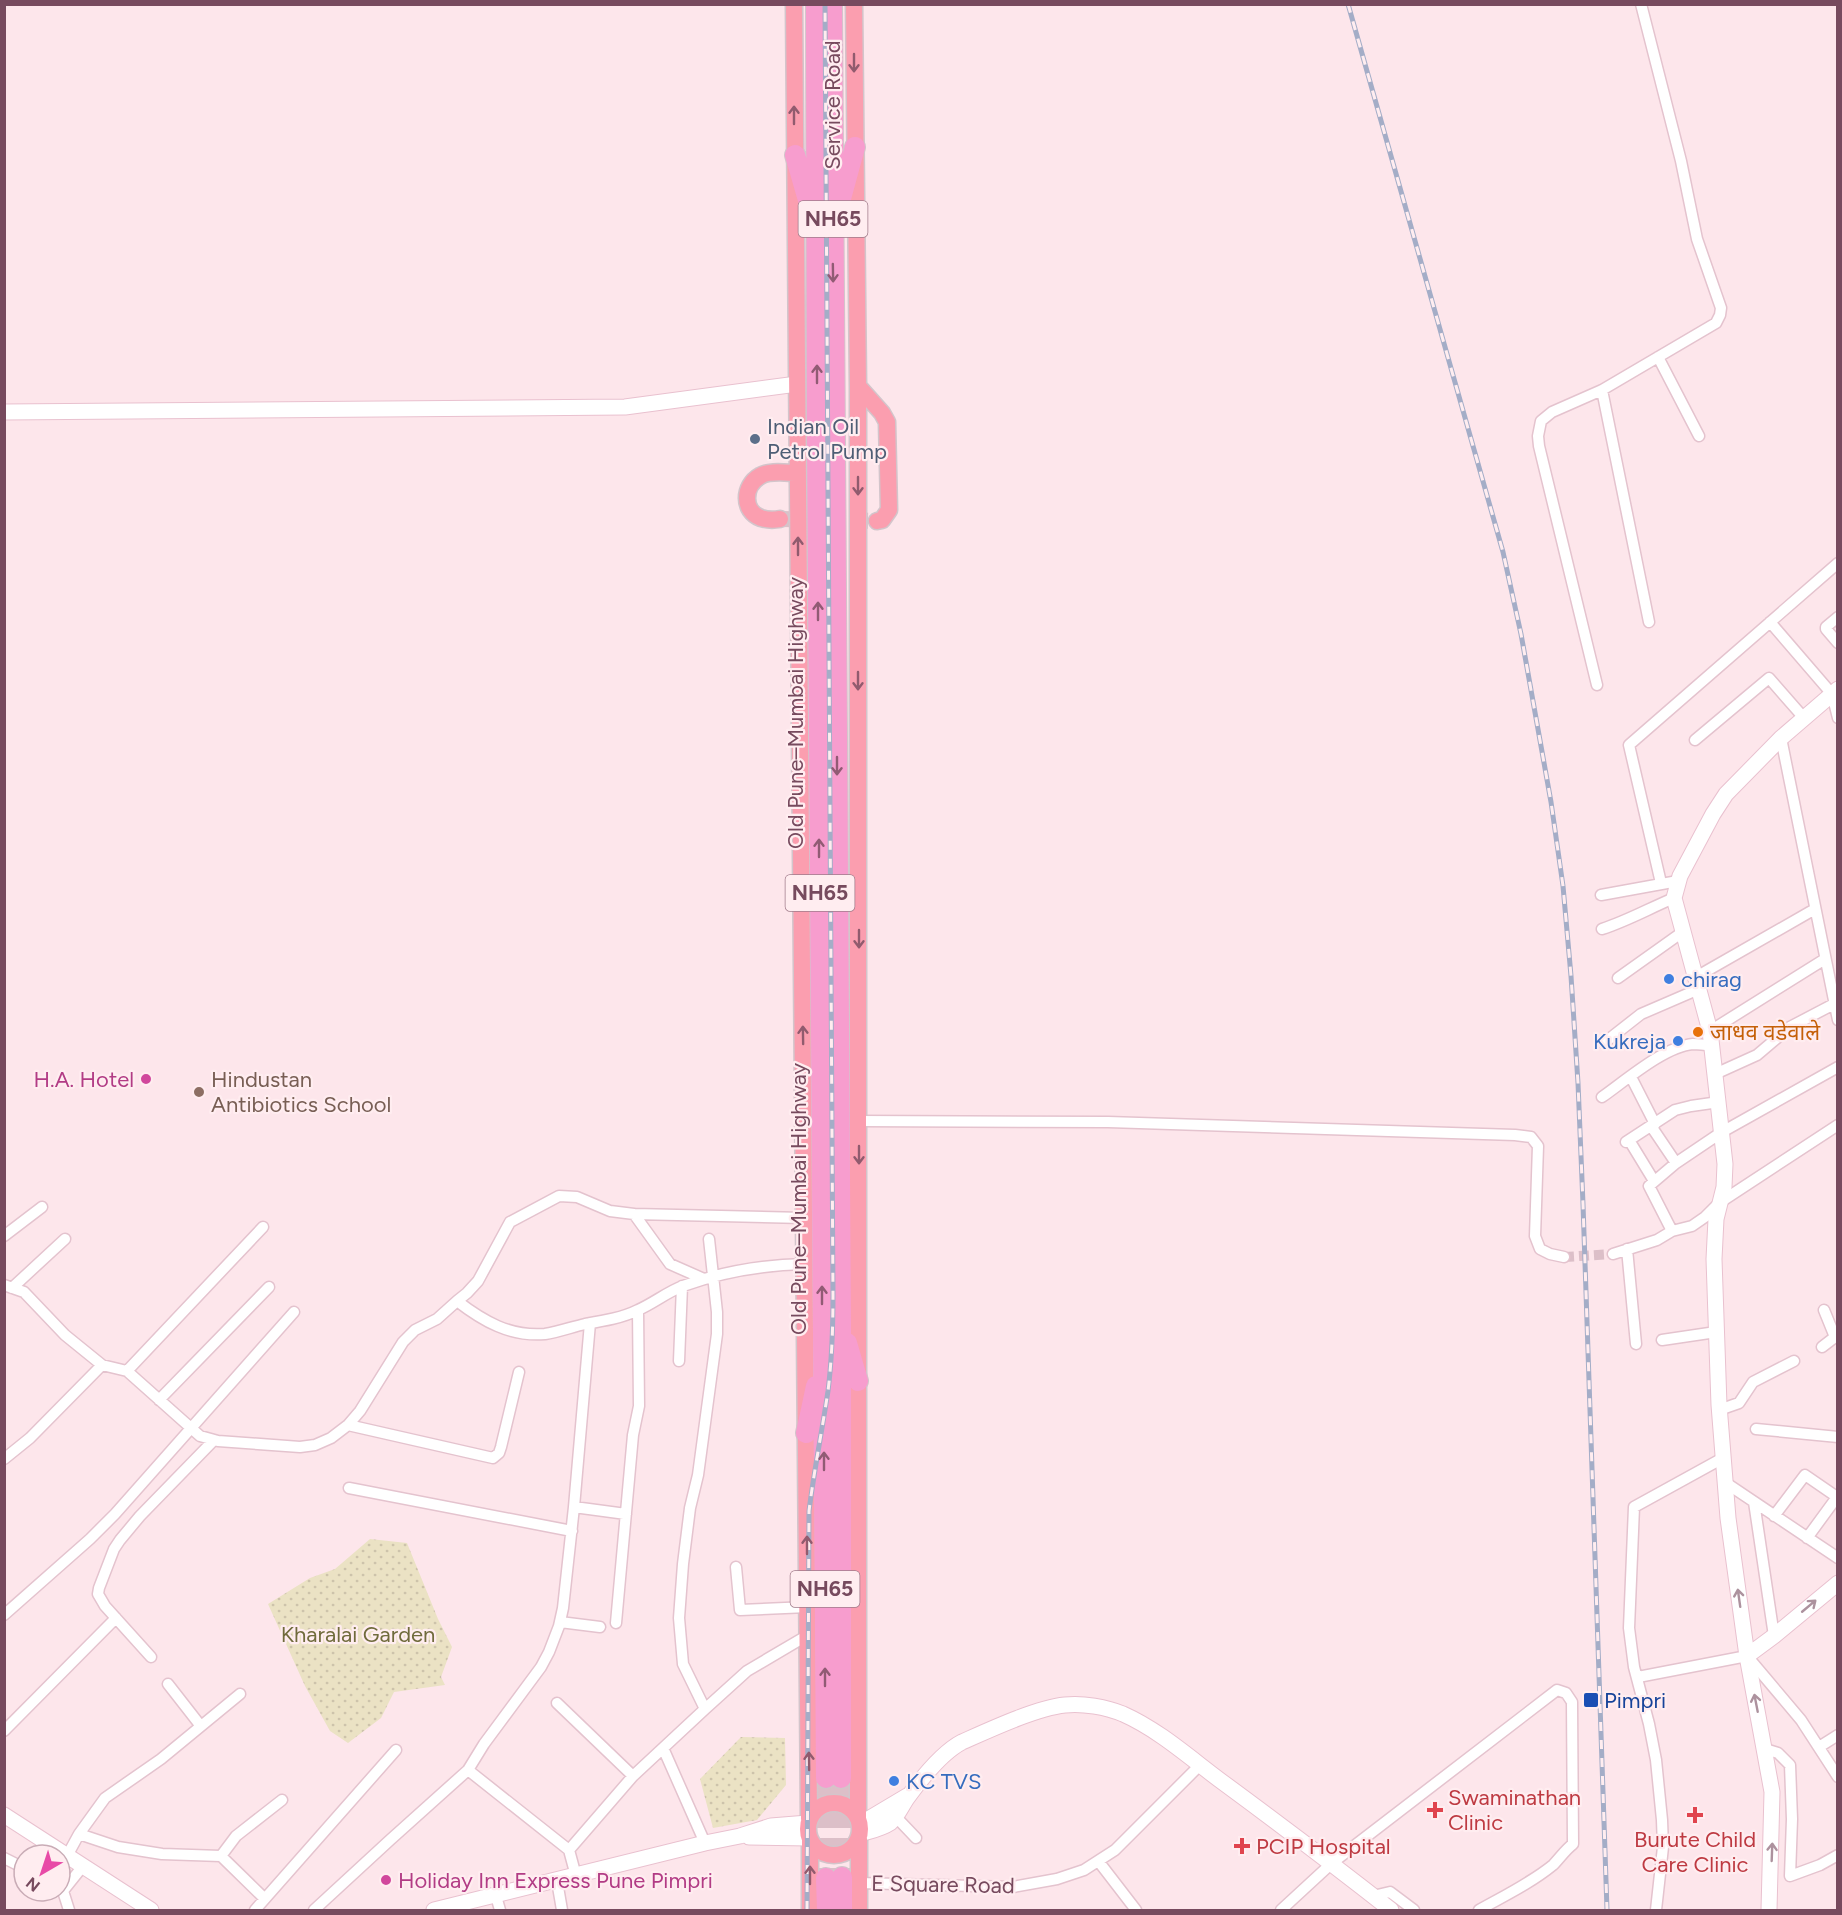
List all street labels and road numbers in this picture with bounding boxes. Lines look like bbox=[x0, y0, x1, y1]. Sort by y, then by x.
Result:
street label: Service Road bbox=[819, 40, 846, 170]
road number: NH65 bbox=[798, 201, 868, 237]
street label: Old Pune–Mumbai Highway bbox=[782, 577, 809, 849]
road number: NH65 bbox=[786, 875, 854, 911]
street label: Old Pune–Mumbai Highway bbox=[785, 1063, 812, 1335]
road number: NH65 bbox=[790, 1571, 860, 1607]
street label: E Square Road bbox=[871, 1870, 1015, 1899]

